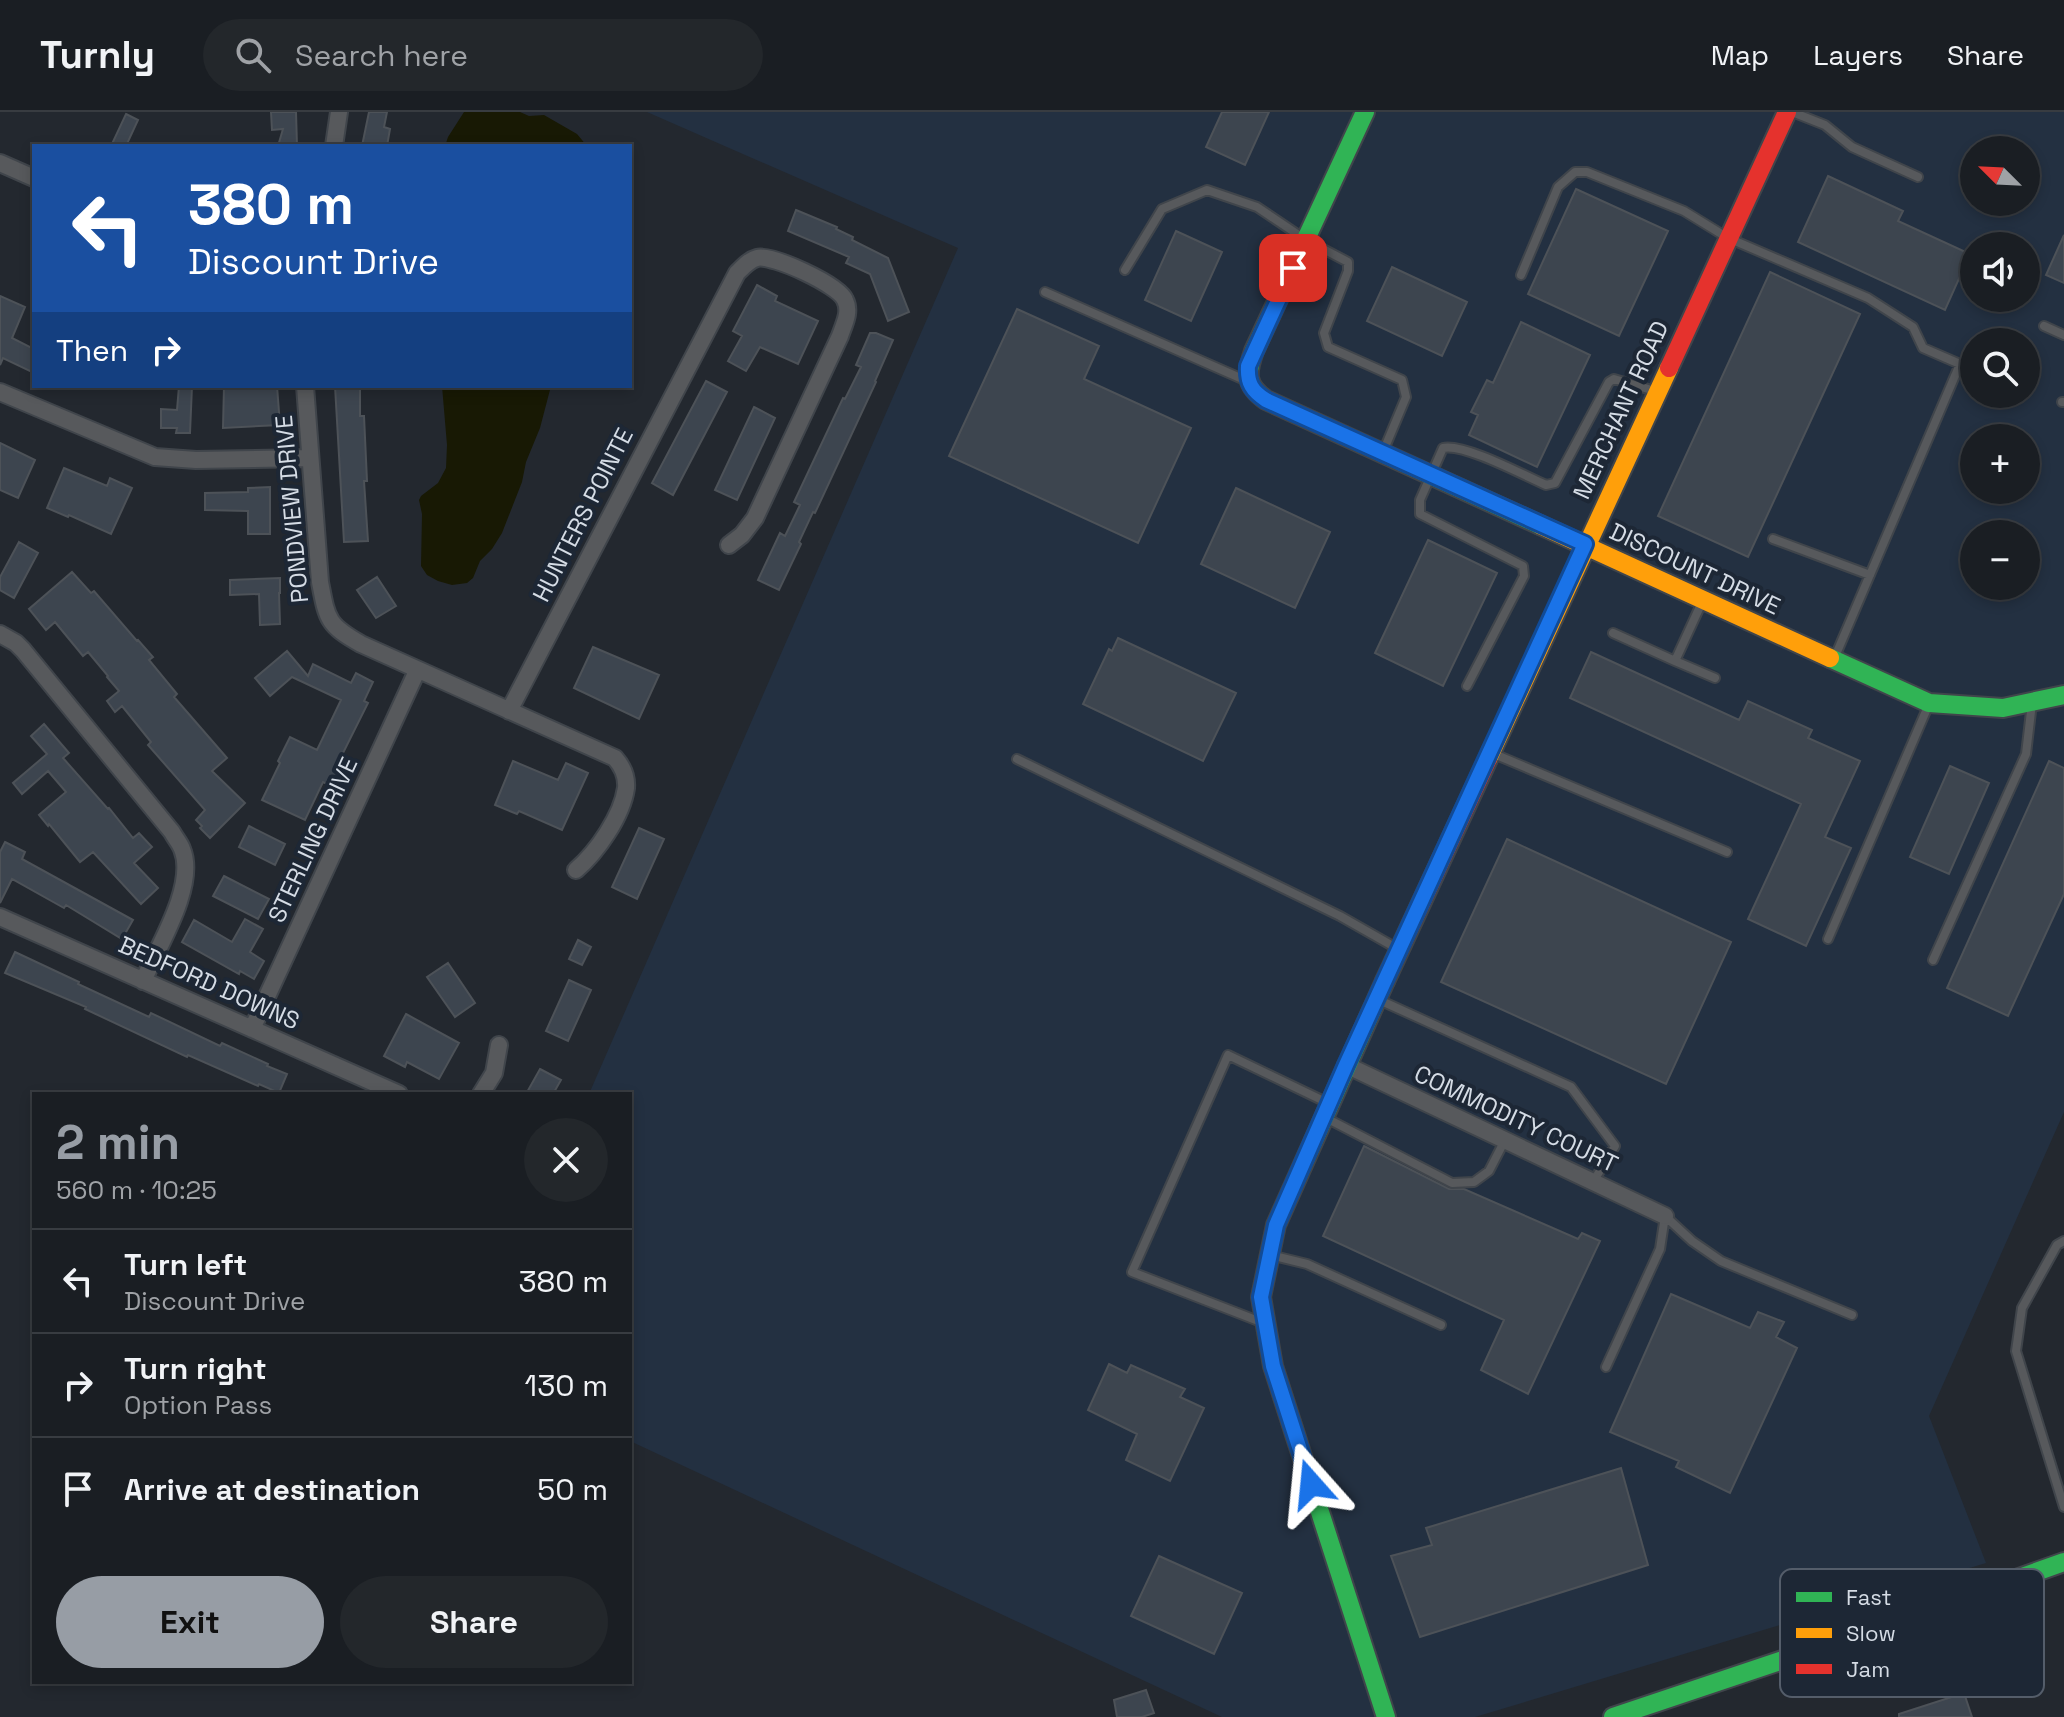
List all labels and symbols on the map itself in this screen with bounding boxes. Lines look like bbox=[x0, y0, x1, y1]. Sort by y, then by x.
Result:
north arrow bbox=[1960, 136, 2040, 216]
pin bbox=[1259, 234, 1327, 302]
street label: MERCHANT ROAD bbox=[1566, 316, 1675, 504]
street label: PONDVIEW DRIVE bbox=[268, 414, 315, 604]
street label: HUNTERS POINTE bbox=[525, 423, 640, 607]
street label: DISCOUNT DRIVE bbox=[1605, 515, 1786, 622]
street label: STERLING DRIVE bbox=[261, 752, 364, 927]
street label: BEDFORD DOWNS bbox=[114, 929, 304, 1036]
street label: COMMODITY COURT bbox=[1409, 1058, 1623, 1179]
position arrow bbox=[1269, 1442, 1353, 1526]
legend bbox=[1780, 1569, 2044, 1697]
text: Fast bbox=[1846, 1583, 1892, 1611]
text: Slow bbox=[1846, 1619, 1896, 1647]
text: Jam bbox=[1846, 1655, 1890, 1683]

